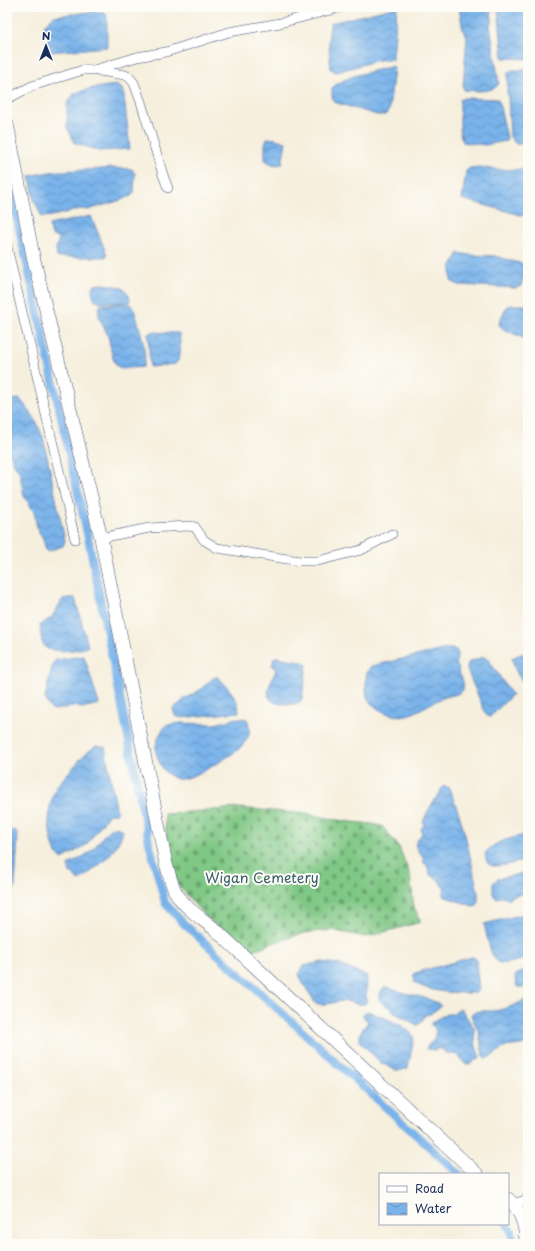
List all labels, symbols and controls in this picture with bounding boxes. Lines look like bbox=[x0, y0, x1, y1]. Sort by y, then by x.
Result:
north arrow bbox=[26, 26, 66, 66]
text: N bbox=[42, 27, 51, 44]
park label: Wigan Cemetery bbox=[205, 867, 319, 888]
legend bbox=[379, 1173, 509, 1225]
text: Road bbox=[415, 1179, 444, 1197]
text: Water bbox=[415, 1199, 452, 1217]

